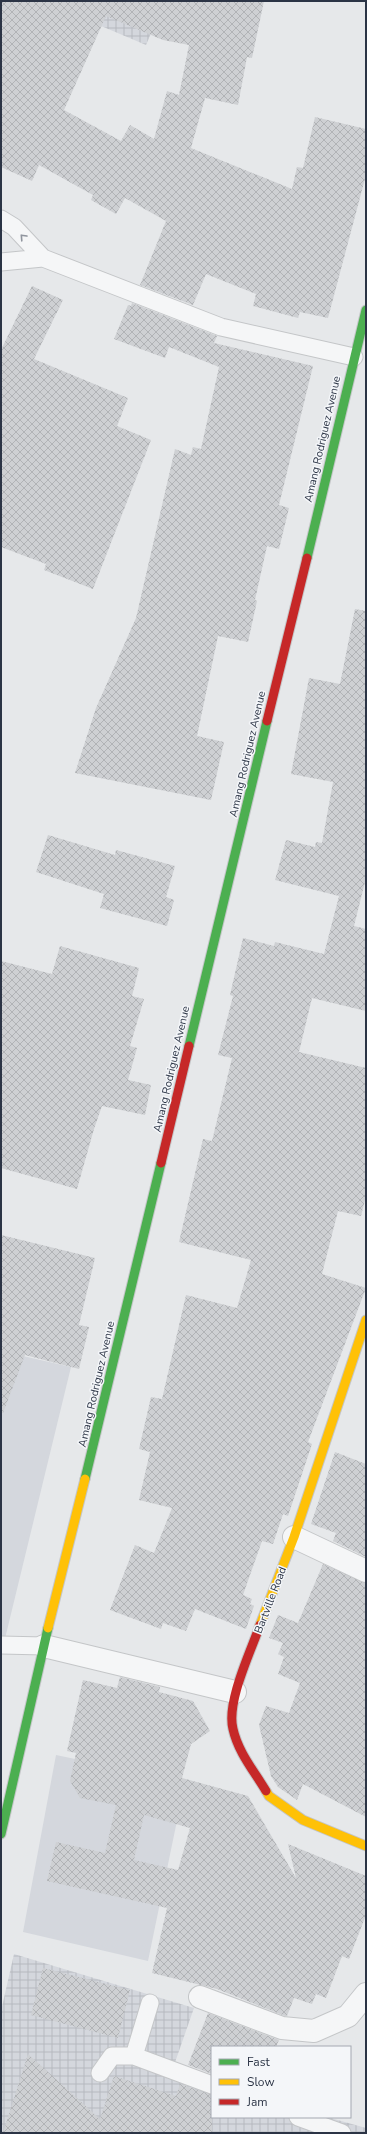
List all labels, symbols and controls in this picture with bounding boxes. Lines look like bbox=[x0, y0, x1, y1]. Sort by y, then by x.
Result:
one-way arrow bbox=[21, 234, 28, 242]
street label: Amang Rodriguez Avenue bbox=[301, 375, 344, 504]
street label: Amang Rodriguez Avenue bbox=[226, 690, 269, 819]
street label: Amang Rodriguez Avenue bbox=[150, 1005, 193, 1134]
street label: Amang Rodriguez Avenue bbox=[75, 1320, 118, 1449]
street label: Bartville Road bbox=[251, 1565, 290, 1636]
legend bbox=[211, 2046, 351, 2118]
text: Fast bbox=[247, 2054, 270, 2070]
text: Slow bbox=[247, 2074, 275, 2090]
text: Jam bbox=[246, 2094, 268, 2110]

